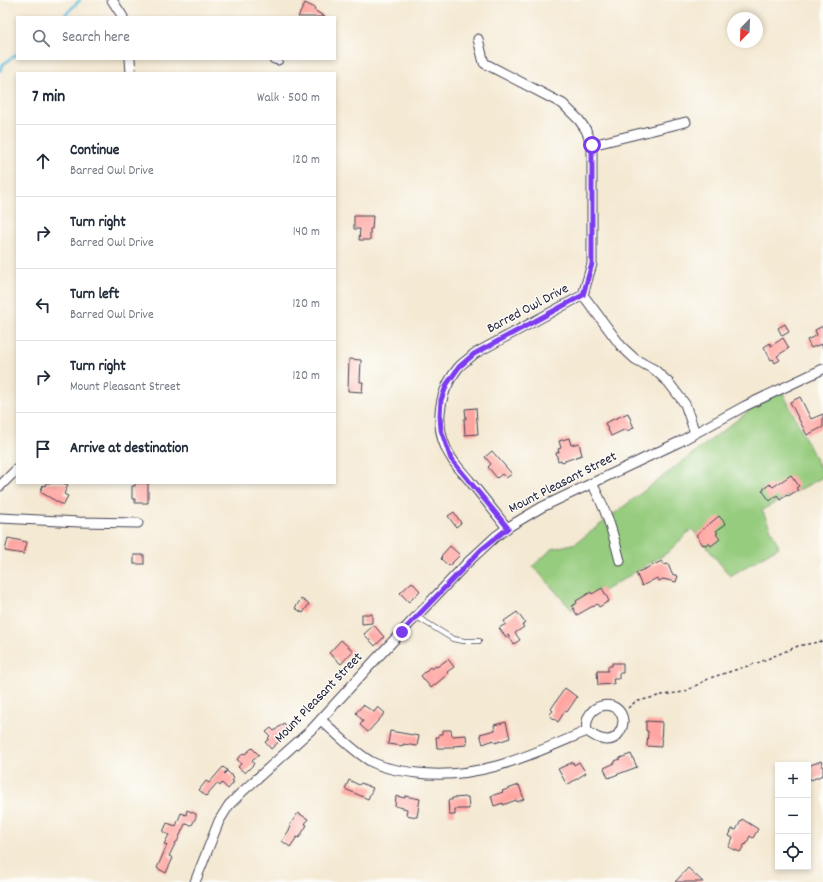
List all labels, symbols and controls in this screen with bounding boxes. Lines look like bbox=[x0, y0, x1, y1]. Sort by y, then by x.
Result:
north arrow bbox=[727, 12, 763, 48]
search box bbox=[16, 16, 336, 60]
icon: search bbox=[30, 27, 52, 49]
text: Search here bbox=[62, 27, 130, 49]
text: 7 min bbox=[32, 86, 65, 110]
text: Walk · 500 m bbox=[257, 89, 320, 108]
route start bbox=[583, 136, 601, 154]
text: Continue bbox=[70, 140, 119, 162]
icon: ahead bbox=[32, 150, 54, 172]
text: 120 m bbox=[292, 151, 320, 170]
text: Barred Owl Drive bbox=[70, 162, 154, 181]
text: Turn right bbox=[70, 212, 126, 234]
icon: right bbox=[32, 222, 54, 244]
text: 140 m bbox=[293, 223, 320, 242]
text: Barred Owl Drive bbox=[70, 234, 154, 253]
street label: Barred Owl Drive bbox=[484, 279, 572, 339]
text: Turn left bbox=[70, 284, 119, 306]
icon: left bbox=[32, 294, 54, 316]
text: 120 m bbox=[292, 295, 320, 314]
text: Barred Owl Drive bbox=[70, 306, 154, 325]
text: Turn right bbox=[70, 356, 126, 378]
icon: right bbox=[32, 366, 54, 388]
text: 120 m bbox=[292, 367, 320, 386]
text: Mount Pleasant Street bbox=[70, 378, 181, 397]
icon: arrive bbox=[32, 438, 54, 460]
text: Arrive at destination bbox=[70, 438, 188, 460]
street label: Mount Pleasant Street bbox=[505, 447, 621, 519]
route end bbox=[393, 623, 411, 641]
street label: Mount Pleasant Street bbox=[270, 648, 368, 748]
map controls bbox=[775, 762, 811, 870]
button: + bbox=[775, 762, 811, 798]
button: − bbox=[775, 798, 811, 834]
button: locate bbox=[775, 834, 811, 870]

